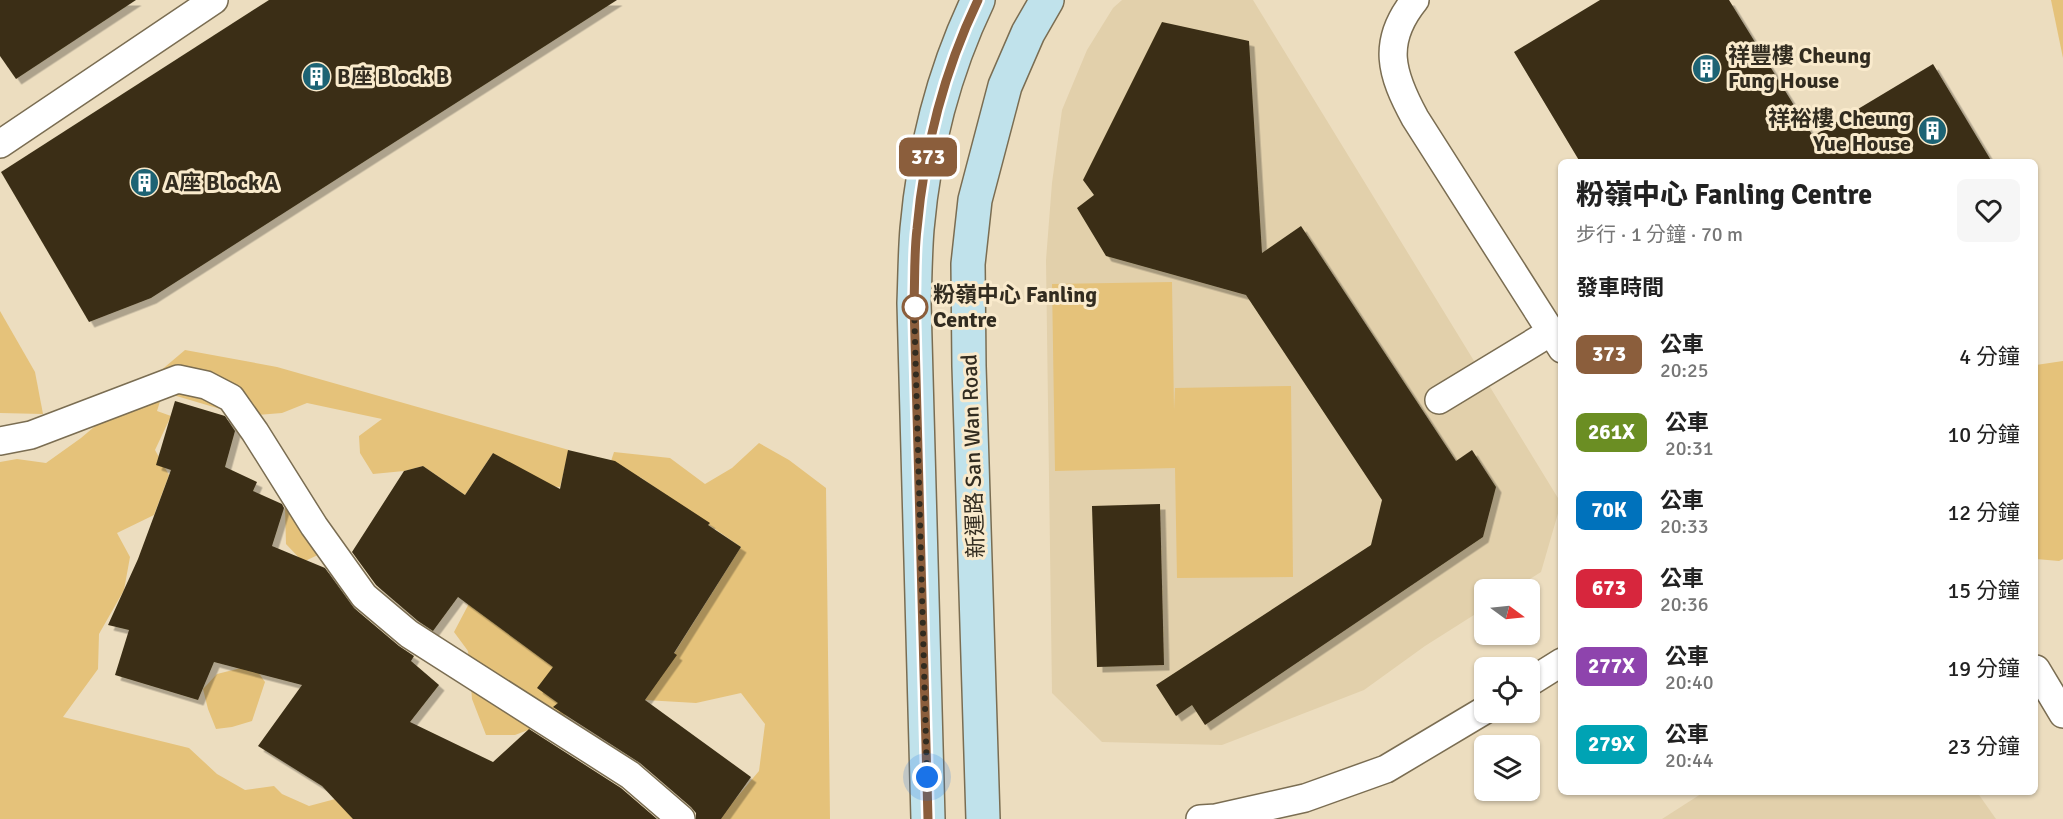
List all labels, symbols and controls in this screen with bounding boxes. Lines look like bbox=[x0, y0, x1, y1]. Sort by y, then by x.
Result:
place label: 祥豐樓 Cheung Fung House bbox=[1728, 42, 1871, 94]
building icon: 祥豐樓 Cheung Fung House bbox=[1691, 52, 1723, 84]
building icon: B座 Block B bbox=[300, 60, 332, 92]
place label: B座 Block B bbox=[337, 63, 449, 90]
place label: 祥裕樓 Cheung Yue House bbox=[1768, 105, 1911, 157]
building icon: 祥裕樓 Cheung Yue House bbox=[1916, 115, 1948, 147]
line badge: 373 bbox=[894, 138, 962, 176]
text: 373 bbox=[911, 144, 945, 170]
building icon: A座 Block A bbox=[128, 166, 160, 198]
place label: A座 Block A bbox=[165, 169, 278, 196]
text: 粉嶺中心 Fanling Centre bbox=[1576, 178, 1872, 212]
button: heart bbox=[1957, 179, 2020, 242]
text: 步行 · 1 分鐘 · 70 m bbox=[1576, 222, 1743, 247]
text: 發車時間 bbox=[1576, 274, 1664, 301]
place label: 粉嶺中心 Fanling Centre bbox=[933, 281, 1097, 333]
marker: 粉嶺中心 Fanling Centre bbox=[902, 294, 928, 320]
text: 公車 bbox=[1660, 331, 1704, 358]
text: 373 bbox=[1592, 341, 1626, 367]
text: 4 分鐘 bbox=[1959, 343, 2020, 370]
street label: 新運路 San Wan Road bbox=[955, 354, 990, 558]
text: 20:25 bbox=[1660, 358, 1709, 383]
text: 公車 bbox=[1665, 409, 1709, 436]
text: 261X bbox=[1588, 419, 1635, 445]
text: 10 分鐘 bbox=[1947, 421, 2020, 448]
text: 20:31 bbox=[1665, 436, 1714, 461]
text: 公車 bbox=[1660, 487, 1704, 514]
text: 70K bbox=[1591, 497, 1627, 523]
text: 12 分鐘 bbox=[1947, 499, 2020, 526]
text: 20:33 bbox=[1660, 514, 1709, 539]
text: 公車 bbox=[1660, 565, 1704, 592]
text: 673 bbox=[1592, 575, 1626, 601]
text: 15 分鐘 bbox=[1947, 577, 2020, 604]
north arrow bbox=[1474, 579, 1540, 645]
map controls bbox=[1474, 579, 1540, 801]
text: 20:36 bbox=[1660, 592, 1709, 617]
text: 公車 bbox=[1665, 643, 1709, 670]
text: 277X bbox=[1588, 653, 1635, 679]
text: 19 分鐘 bbox=[1947, 655, 2020, 682]
button: locate bbox=[1474, 657, 1540, 723]
text: 20:40 bbox=[1665, 670, 1714, 695]
text: 公車 bbox=[1665, 721, 1709, 748]
text: 279X bbox=[1588, 731, 1635, 757]
text: 23 分鐘 bbox=[1947, 733, 2020, 760]
button: layers bbox=[1474, 735, 1540, 801]
text: 20:44 bbox=[1665, 748, 1714, 773]
your location bbox=[912, 762, 942, 792]

